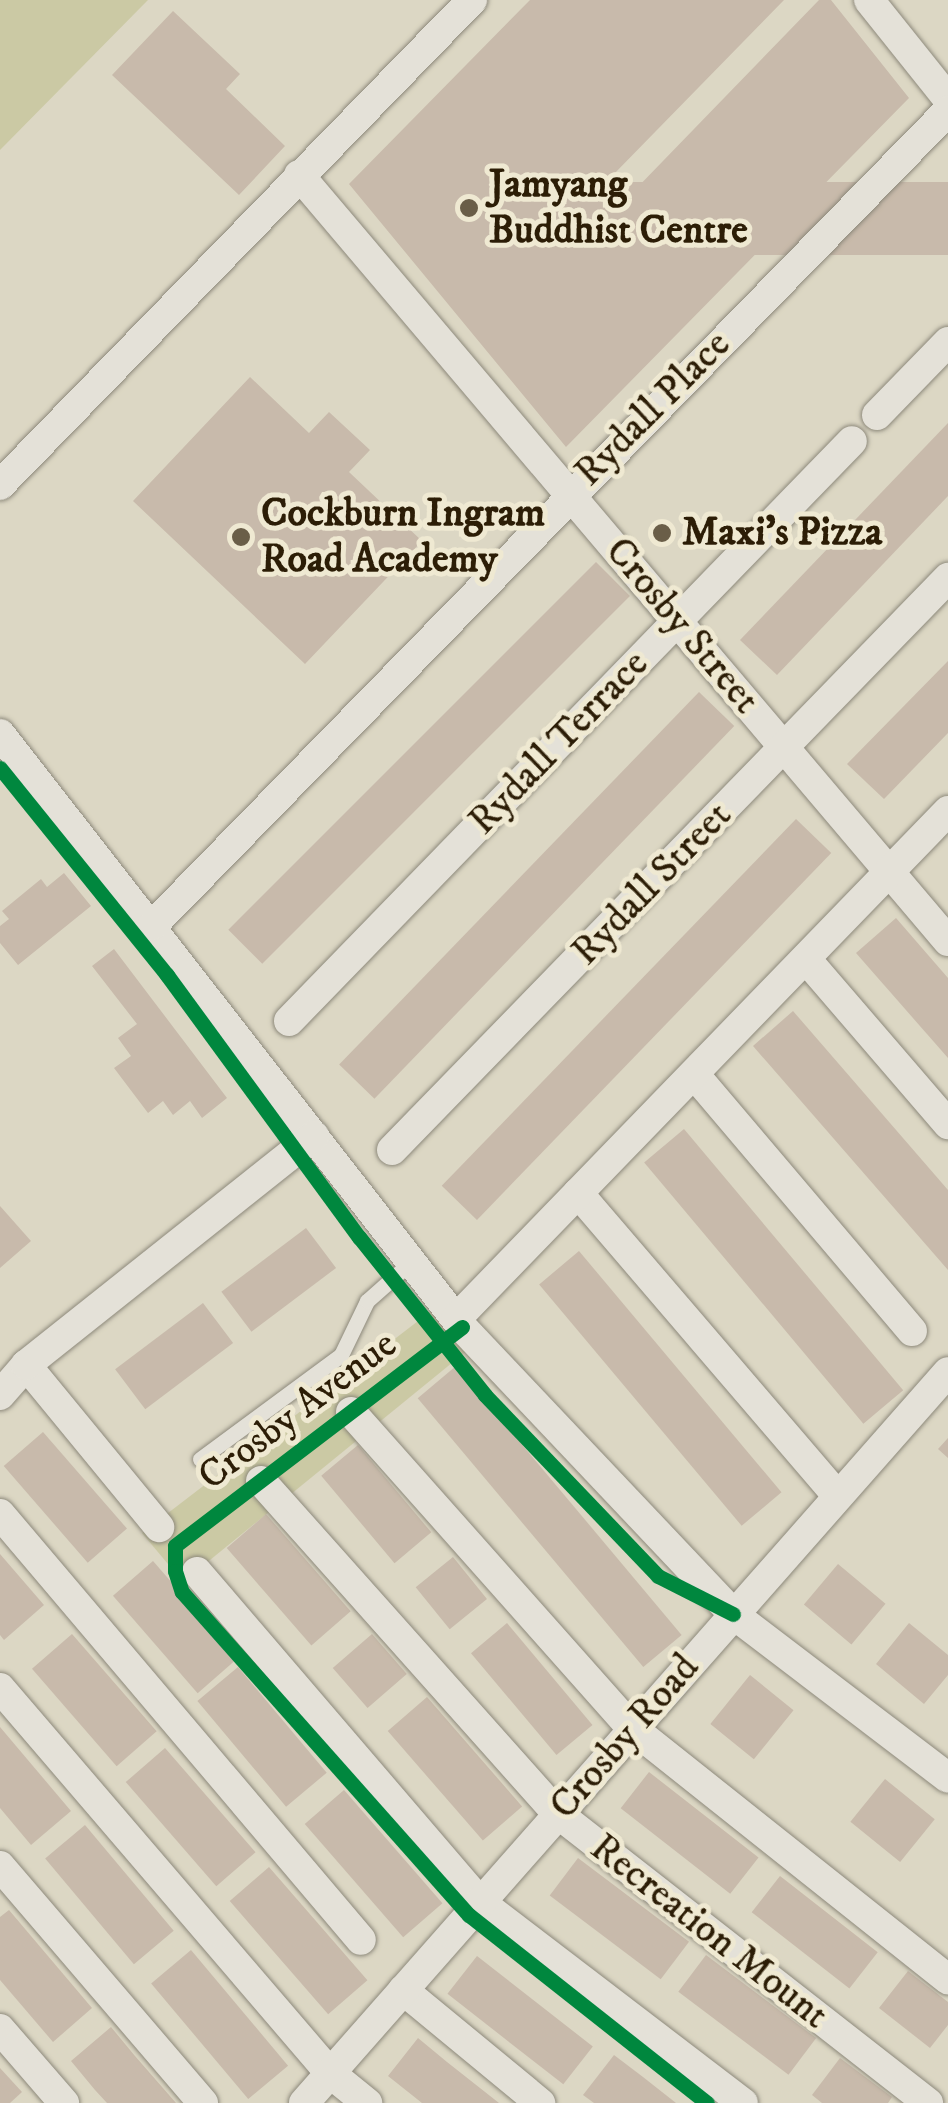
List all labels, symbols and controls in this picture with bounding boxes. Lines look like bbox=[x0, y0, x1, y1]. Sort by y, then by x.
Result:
place label: Jamyang Buddhist Centre bbox=[489, 161, 748, 255]
marker: Jamyang Buddhist Centre bbox=[458, 197, 480, 219]
street label: Rydall Place bbox=[565, 321, 741, 497]
place label: Cockburn Ingram Road Academy bbox=[261, 490, 545, 584]
place label: Maxi's Pizza bbox=[682, 509, 882, 557]
marker: Maxi's Pizza bbox=[651, 522, 673, 544]
marker: Cockburn Ingram Road Academy bbox=[230, 526, 252, 548]
street label: Crosby Street bbox=[595, 528, 769, 724]
street label: Rydall Terrace bbox=[459, 641, 659, 845]
street label: Rydall Street bbox=[562, 792, 742, 976]
street label: Crosby Avenue bbox=[189, 1321, 407, 1501]
street label: Crosby Road bbox=[540, 1645, 710, 1829]
street label: Recreation Mount bbox=[580, 1824, 838, 2040]

